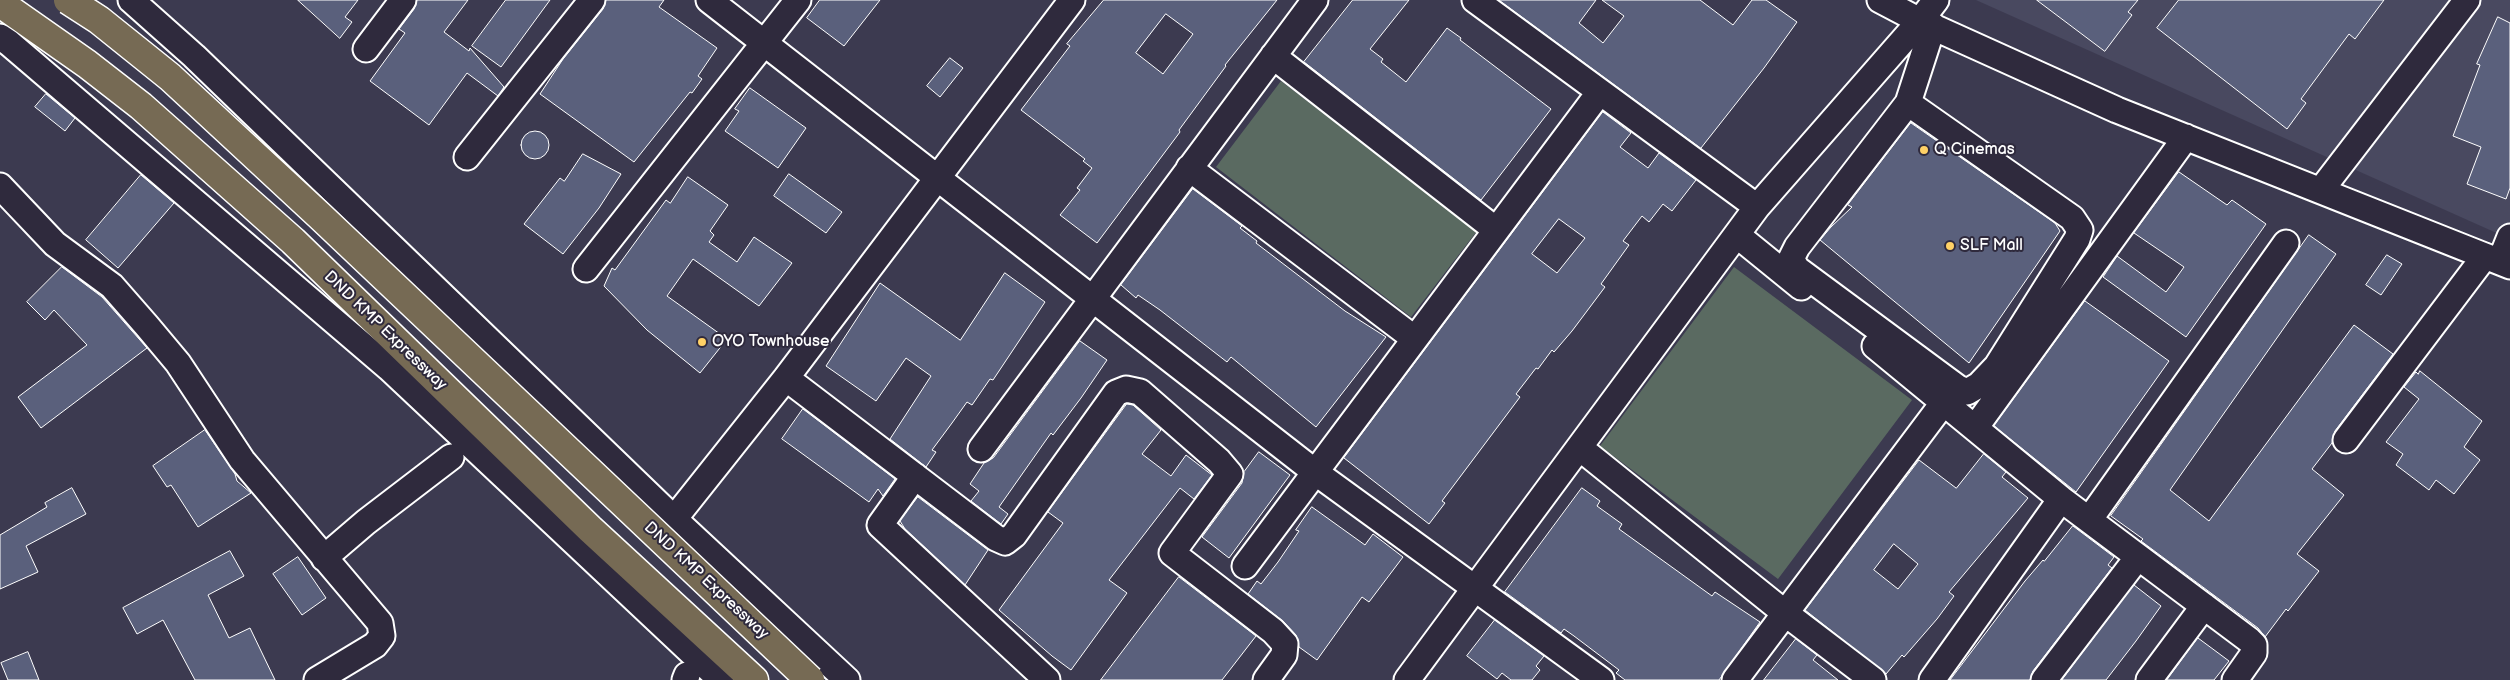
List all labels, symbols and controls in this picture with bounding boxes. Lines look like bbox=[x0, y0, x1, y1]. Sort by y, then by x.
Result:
place label: Q Cinemas bbox=[1934, 140, 2015, 160]
marker: Q Cinemas bbox=[1918, 144, 1930, 156]
place label: SLF Mall bbox=[1960, 236, 2023, 256]
marker: SLF Mall bbox=[1944, 240, 1956, 252]
street label: DND KMP Expressway bbox=[320, 267, 450, 395]
place label: OYO Townhouse bbox=[712, 332, 829, 352]
marker: OYO Townhouse bbox=[696, 336, 708, 348]
street label: DND KMP Expressway bbox=[640, 518, 772, 644]

